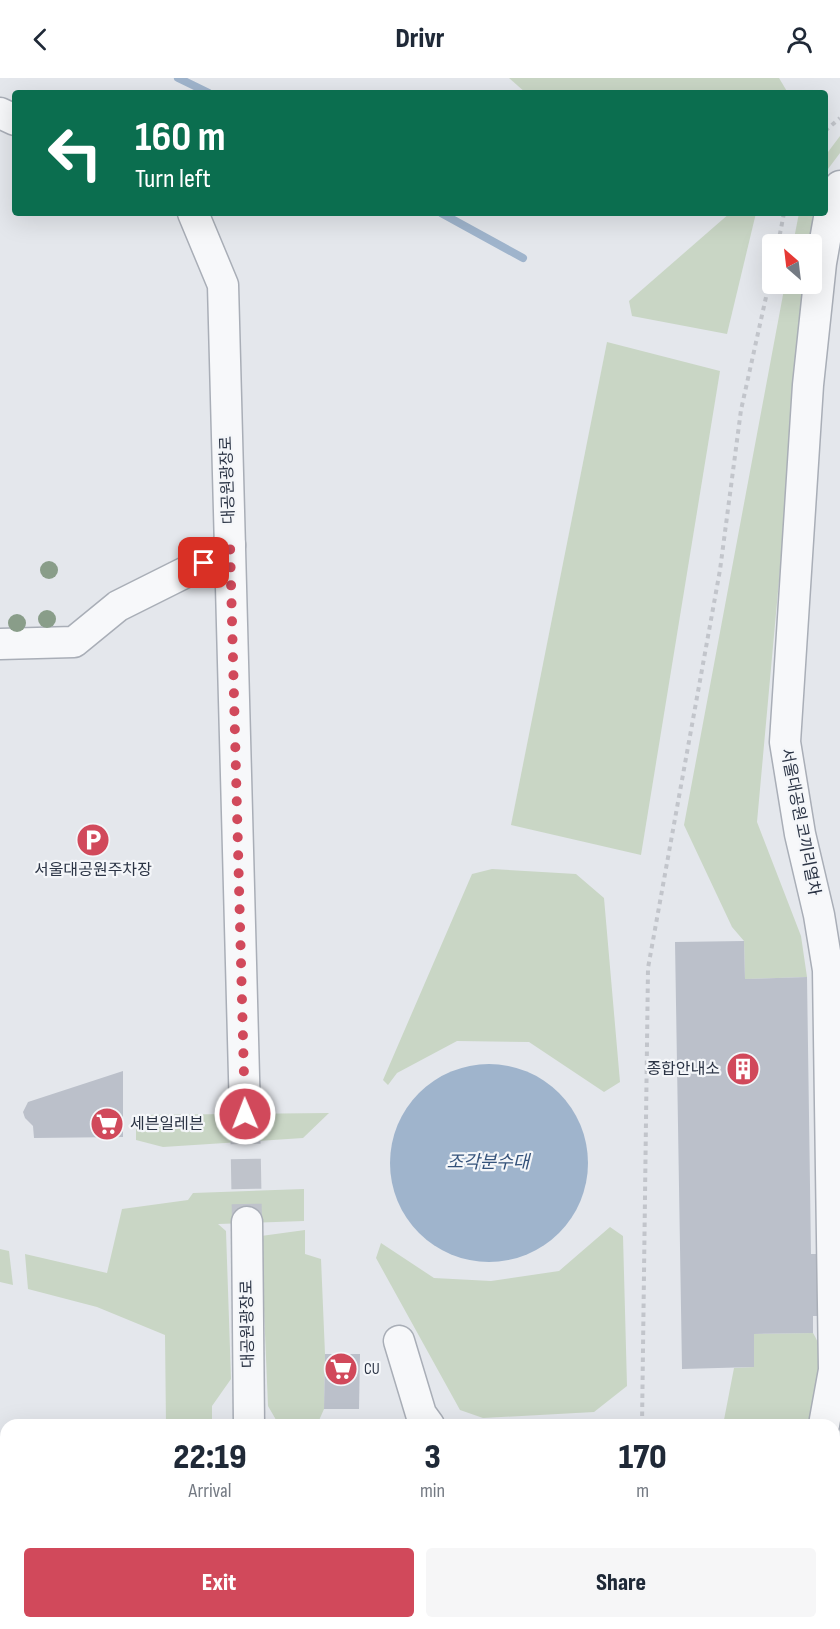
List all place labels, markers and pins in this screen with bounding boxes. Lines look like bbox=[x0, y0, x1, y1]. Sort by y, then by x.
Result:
pin bbox=[178, 537, 229, 588]
parking icon: 서울대공원주차장 bbox=[75, 822, 111, 858]
place label: 서울대공원주차장 bbox=[34, 861, 152, 880]
building icon: 종합안내소 bbox=[725, 1051, 761, 1087]
place label: 종합안내소 bbox=[646, 1060, 720, 1079]
supermarket icon: 세븐일레븐 bbox=[89, 1106, 125, 1142]
place label: 세븐일레븐 bbox=[130, 1115, 204, 1134]
supermarket icon: CU bbox=[323, 1351, 359, 1387]
place label: CU bbox=[364, 1360, 380, 1379]

